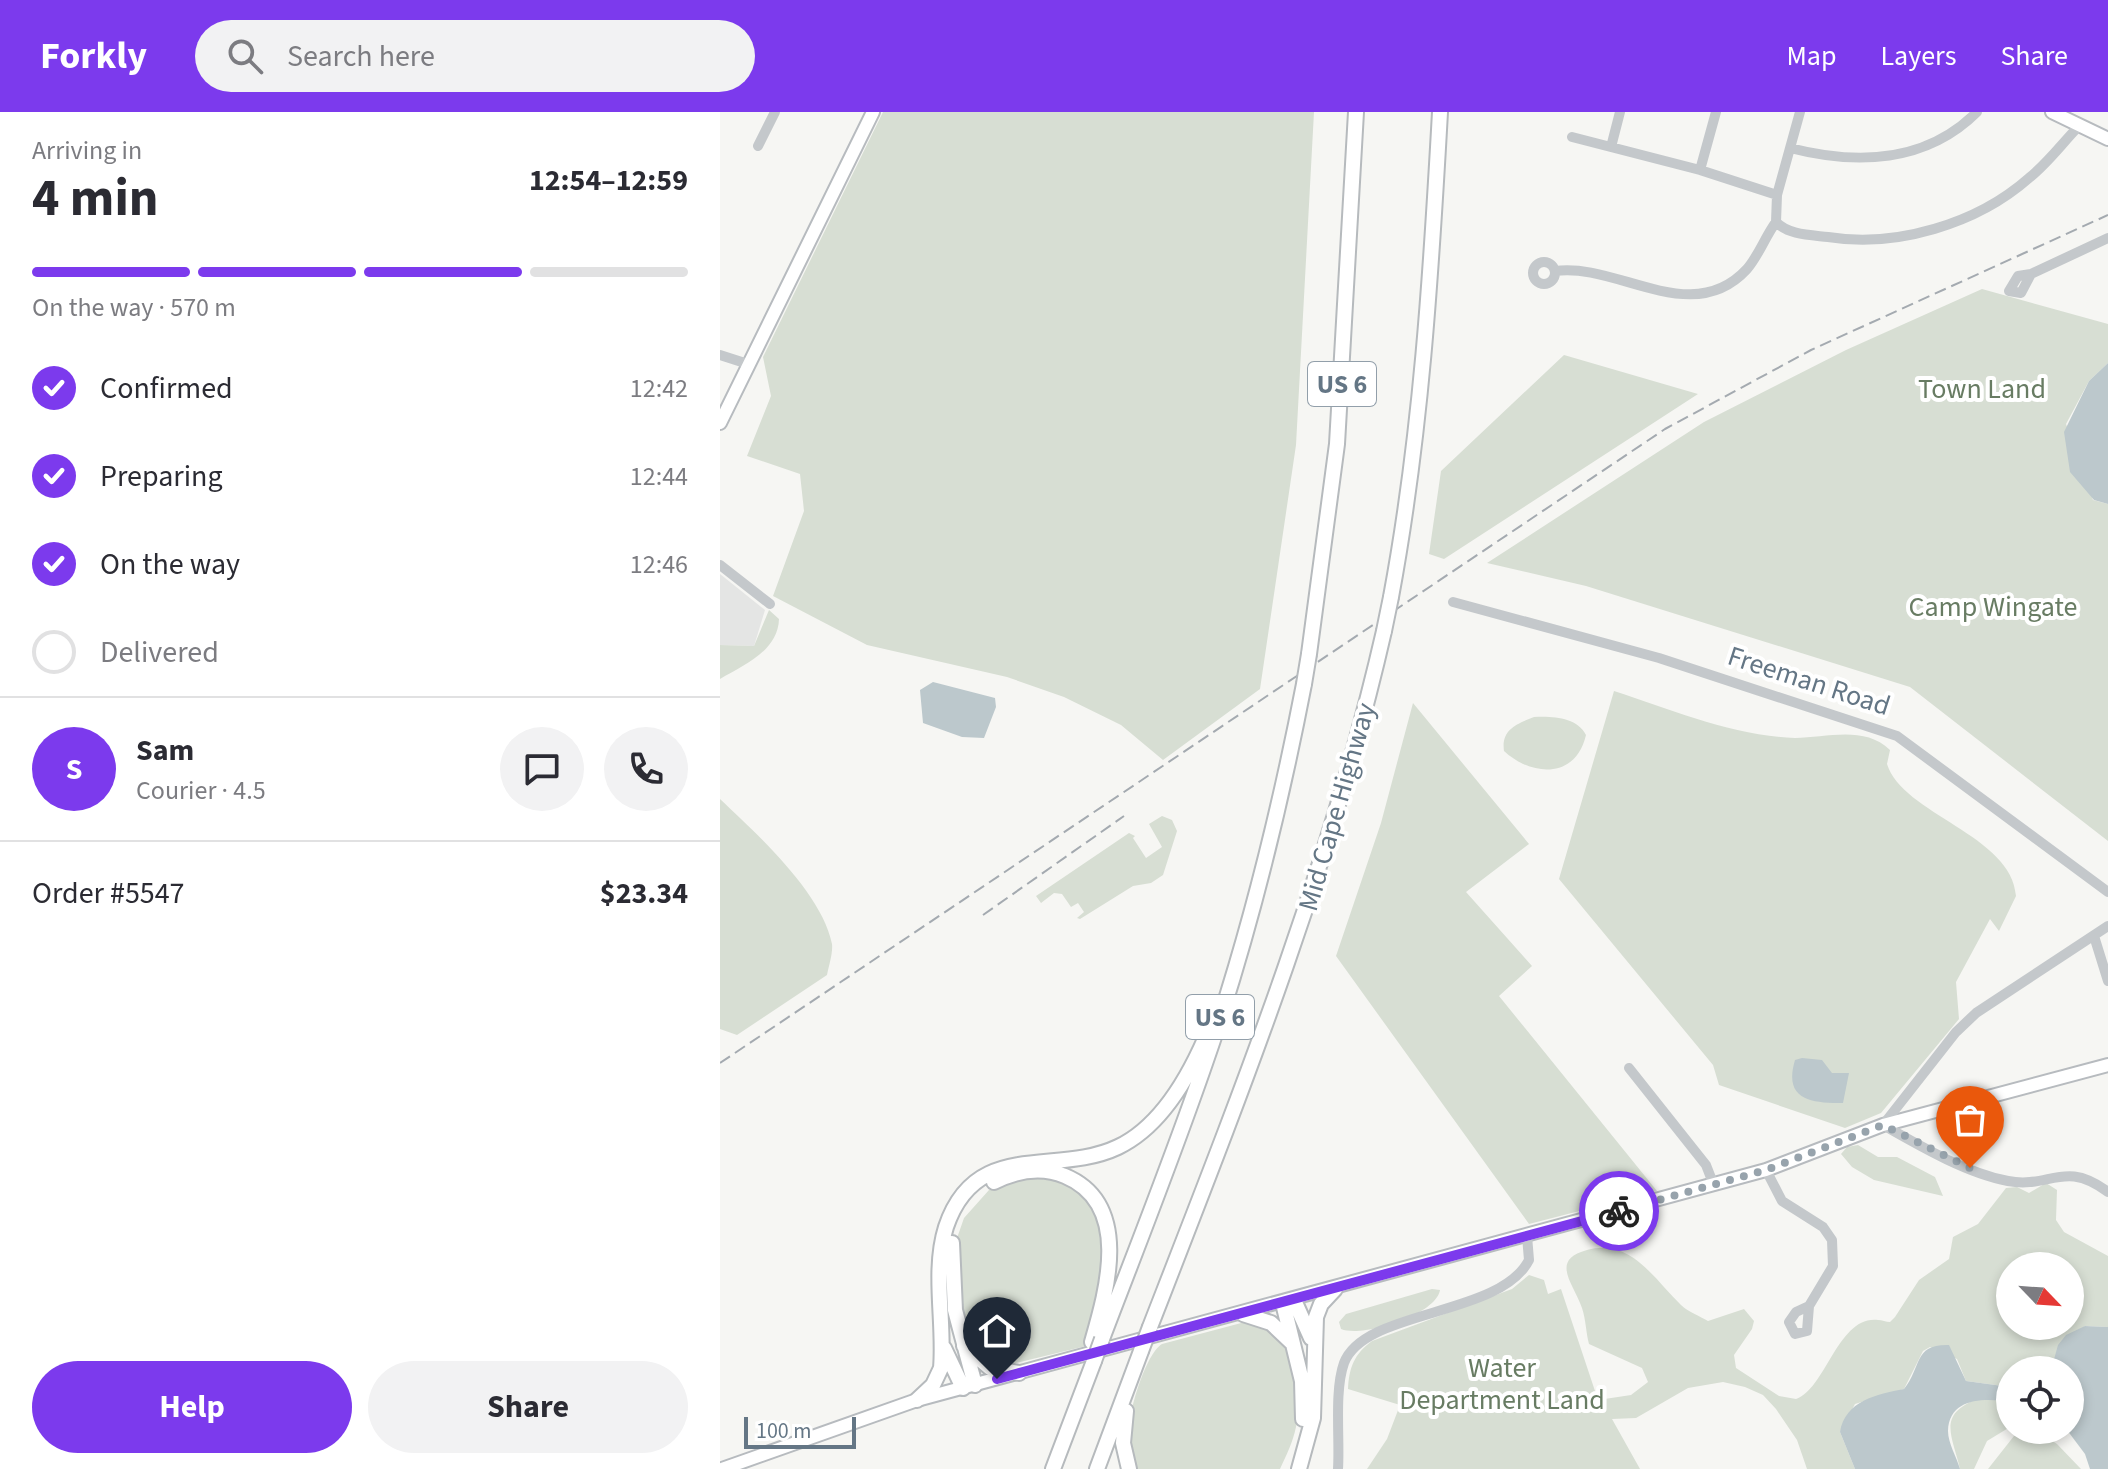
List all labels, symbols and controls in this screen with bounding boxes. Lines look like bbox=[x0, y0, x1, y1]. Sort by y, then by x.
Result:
search box bbox=[195, 20, 755, 92]
text: Forkly bbox=[40, 29, 147, 83]
icon: search bbox=[223, 34, 267, 78]
text: Search here bbox=[287, 35, 435, 78]
text: Map bbox=[1786, 36, 1836, 76]
text: Layers bbox=[1880, 36, 1956, 76]
text: Share bbox=[2000, 36, 2068, 76]
text: Arriving in bbox=[32, 132, 142, 169]
text: 12:54–12:59 bbox=[529, 159, 688, 202]
text: 4 min bbox=[32, 162, 159, 236]
text: On the way · 570 m bbox=[32, 289, 236, 326]
road number: US 6 bbox=[1308, 362, 1376, 406]
icon: check bbox=[32, 366, 76, 410]
text: Confirmed bbox=[100, 367, 233, 410]
park label: Town Land bbox=[1918, 369, 2046, 409]
text: 12:42 bbox=[630, 370, 688, 407]
icon: check bbox=[32, 454, 76, 498]
text: Preparing bbox=[100, 455, 223, 498]
text: 12:44 bbox=[630, 458, 688, 495]
icon: check bbox=[32, 542, 76, 586]
text: On the way bbox=[100, 543, 240, 586]
text: 12:46 bbox=[630, 546, 688, 583]
park label: Camp Wingate bbox=[1908, 587, 2078, 627]
text: Delivered bbox=[100, 631, 219, 674]
street label: Freeman Road bbox=[1723, 636, 1895, 726]
street label: Mid Cape Highway bbox=[1288, 698, 1386, 916]
button: chat bbox=[500, 727, 584, 811]
button: phone bbox=[604, 727, 688, 811]
text: Sam bbox=[136, 729, 194, 772]
text: S bbox=[66, 748, 82, 791]
text: Courier · 4.5 bbox=[136, 772, 266, 809]
text: Order #5547 bbox=[32, 872, 185, 915]
text: $23.34 bbox=[600, 872, 688, 915]
road number: US 6 bbox=[1186, 995, 1254, 1039]
pin bbox=[1936, 1086, 2004, 1168]
icon: bag bbox=[1948, 1098, 1992, 1142]
courier bbox=[1579, 1171, 1659, 1251]
icon: bike bbox=[1597, 1189, 1641, 1233]
north arrow bbox=[1996, 1252, 2084, 1340]
map controls bbox=[1996, 1252, 2084, 1444]
pin bbox=[963, 1297, 1031, 1379]
icon: home bbox=[975, 1309, 1019, 1353]
park label: Water Department Land bbox=[1399, 1348, 1605, 1420]
button: locate bbox=[1996, 1356, 2084, 1444]
button: Help bbox=[32, 1361, 352, 1453]
button: Share bbox=[368, 1361, 688, 1453]
scale bar bbox=[744, 1413, 856, 1449]
text: 100 m bbox=[756, 1415, 811, 1447]

